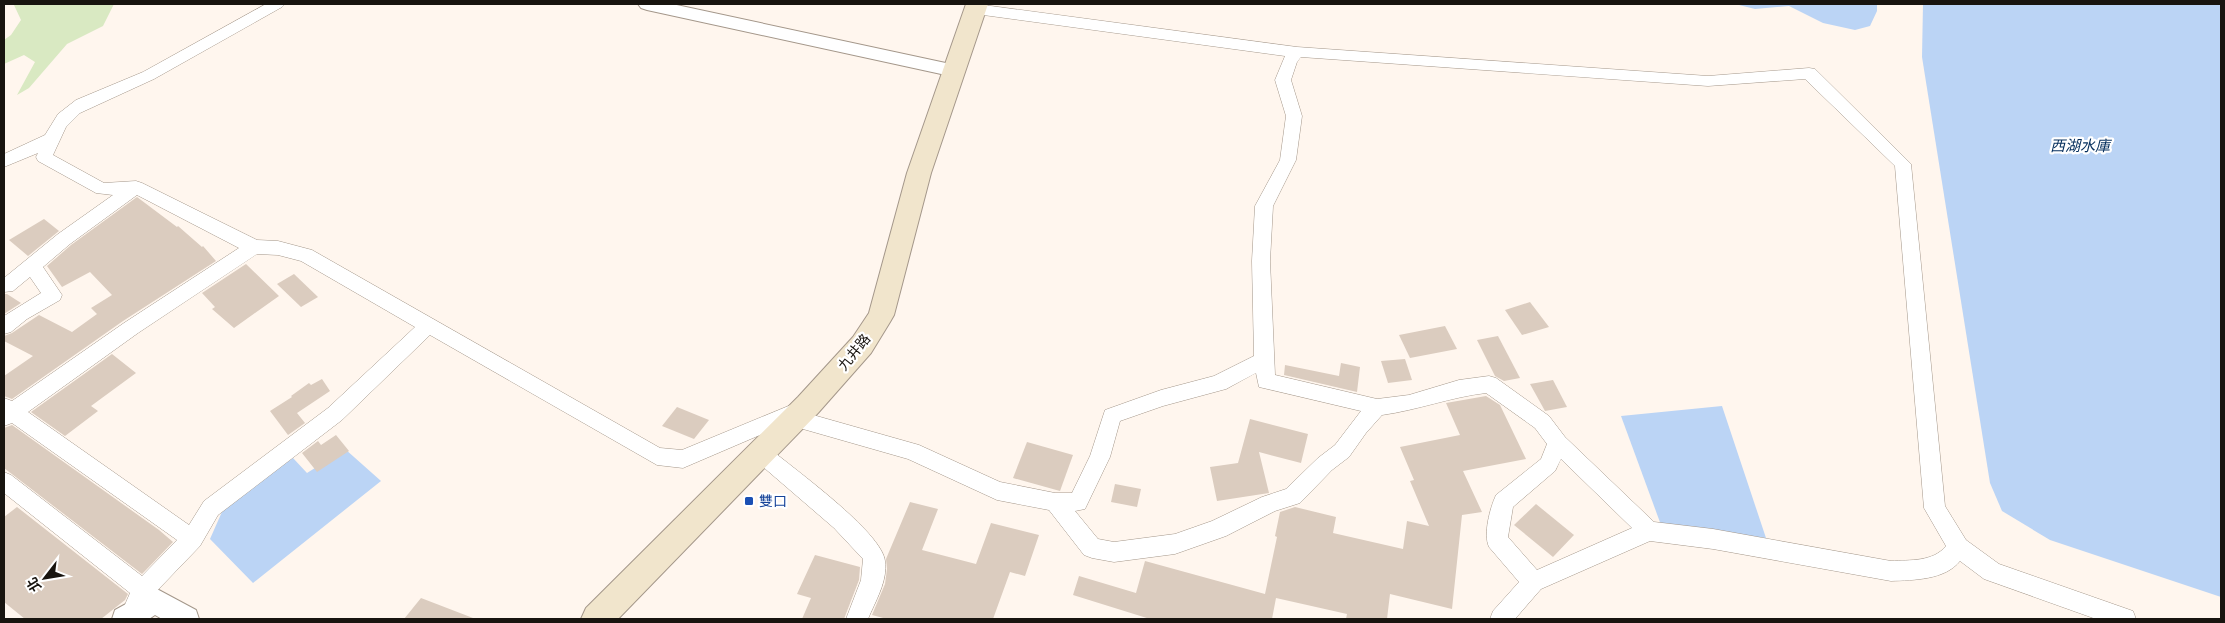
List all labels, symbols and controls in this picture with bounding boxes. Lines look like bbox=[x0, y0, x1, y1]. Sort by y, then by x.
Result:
water label: 西湖水庫 bbox=[2050, 136, 2113, 155]
street label: 九井路 bbox=[834, 330, 874, 374]
place label: 雙口 bbox=[759, 492, 787, 510]
marker: 雙口 bbox=[743, 495, 755, 507]
north arrow bbox=[20, 553, 70, 603]
text: 北 bbox=[23, 574, 45, 595]

